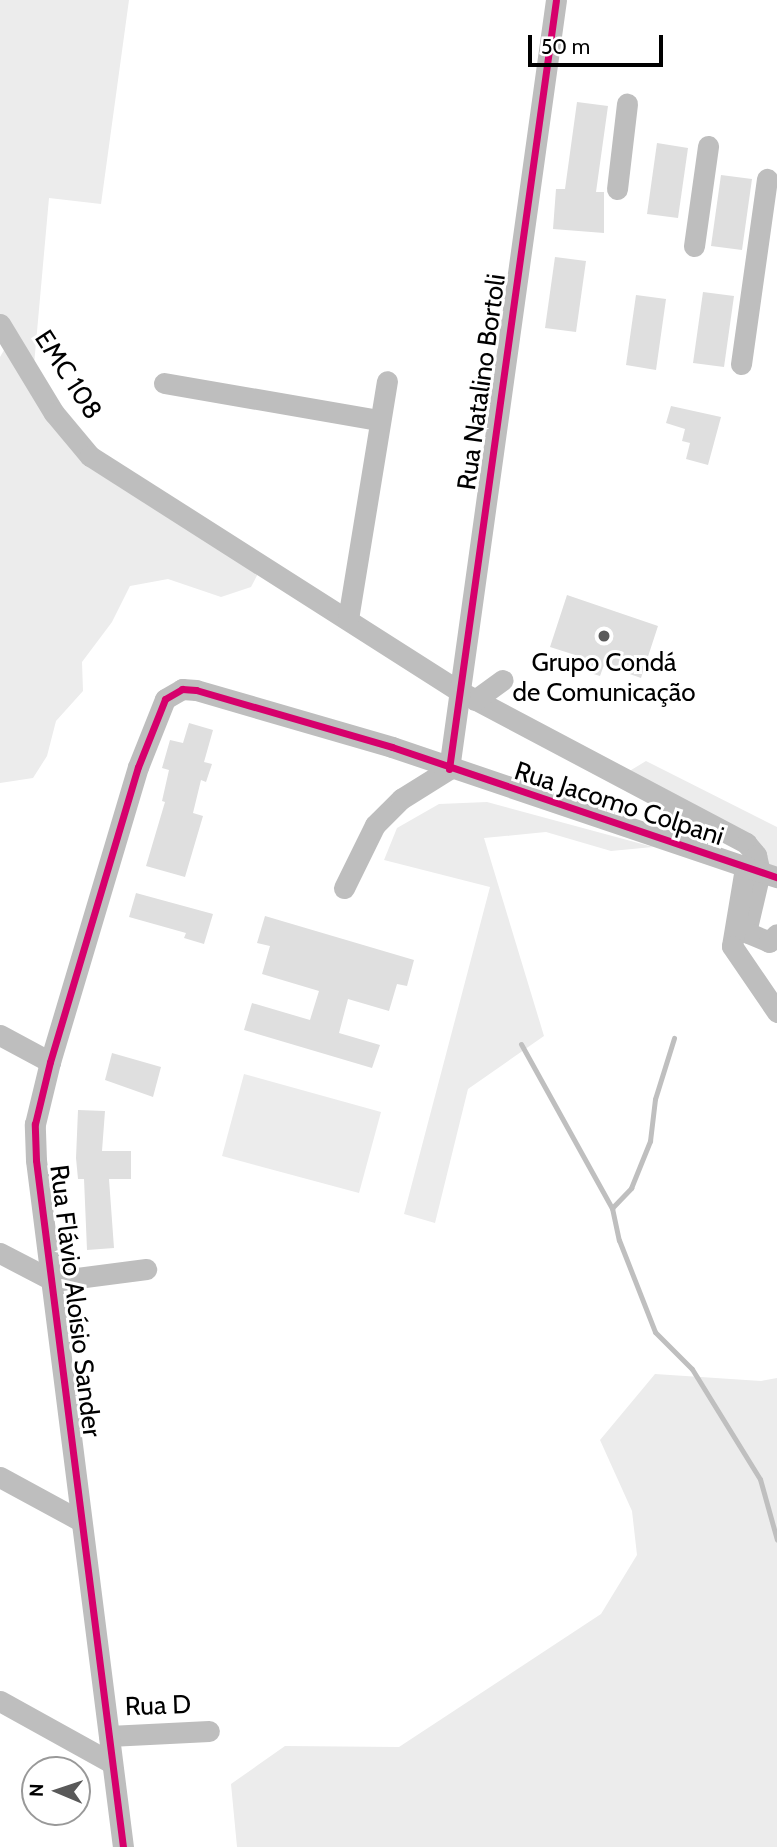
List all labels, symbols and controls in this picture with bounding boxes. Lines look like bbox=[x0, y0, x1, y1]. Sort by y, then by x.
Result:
scale bar bbox=[532, 21, 667, 65]
text: 50 m bbox=[541, 34, 590, 59]
street label: Rua Natalino Bortoli bbox=[451, 272, 513, 492]
street label: EMC 108 bbox=[28, 325, 108, 425]
marker: Grupo Condá de Comunicação bbox=[596, 628, 612, 644]
place label: Grupo Condá de Comunicação bbox=[513, 647, 695, 708]
street label: Rua Jacomo Colpani bbox=[510, 755, 728, 853]
street label: Rua Flávio Aloísio Sander bbox=[43, 1163, 107, 1439]
street label: Rua D bbox=[124, 1689, 192, 1723]
north arrow bbox=[21, 1756, 91, 1826]
text: N bbox=[25, 1783, 48, 1797]

